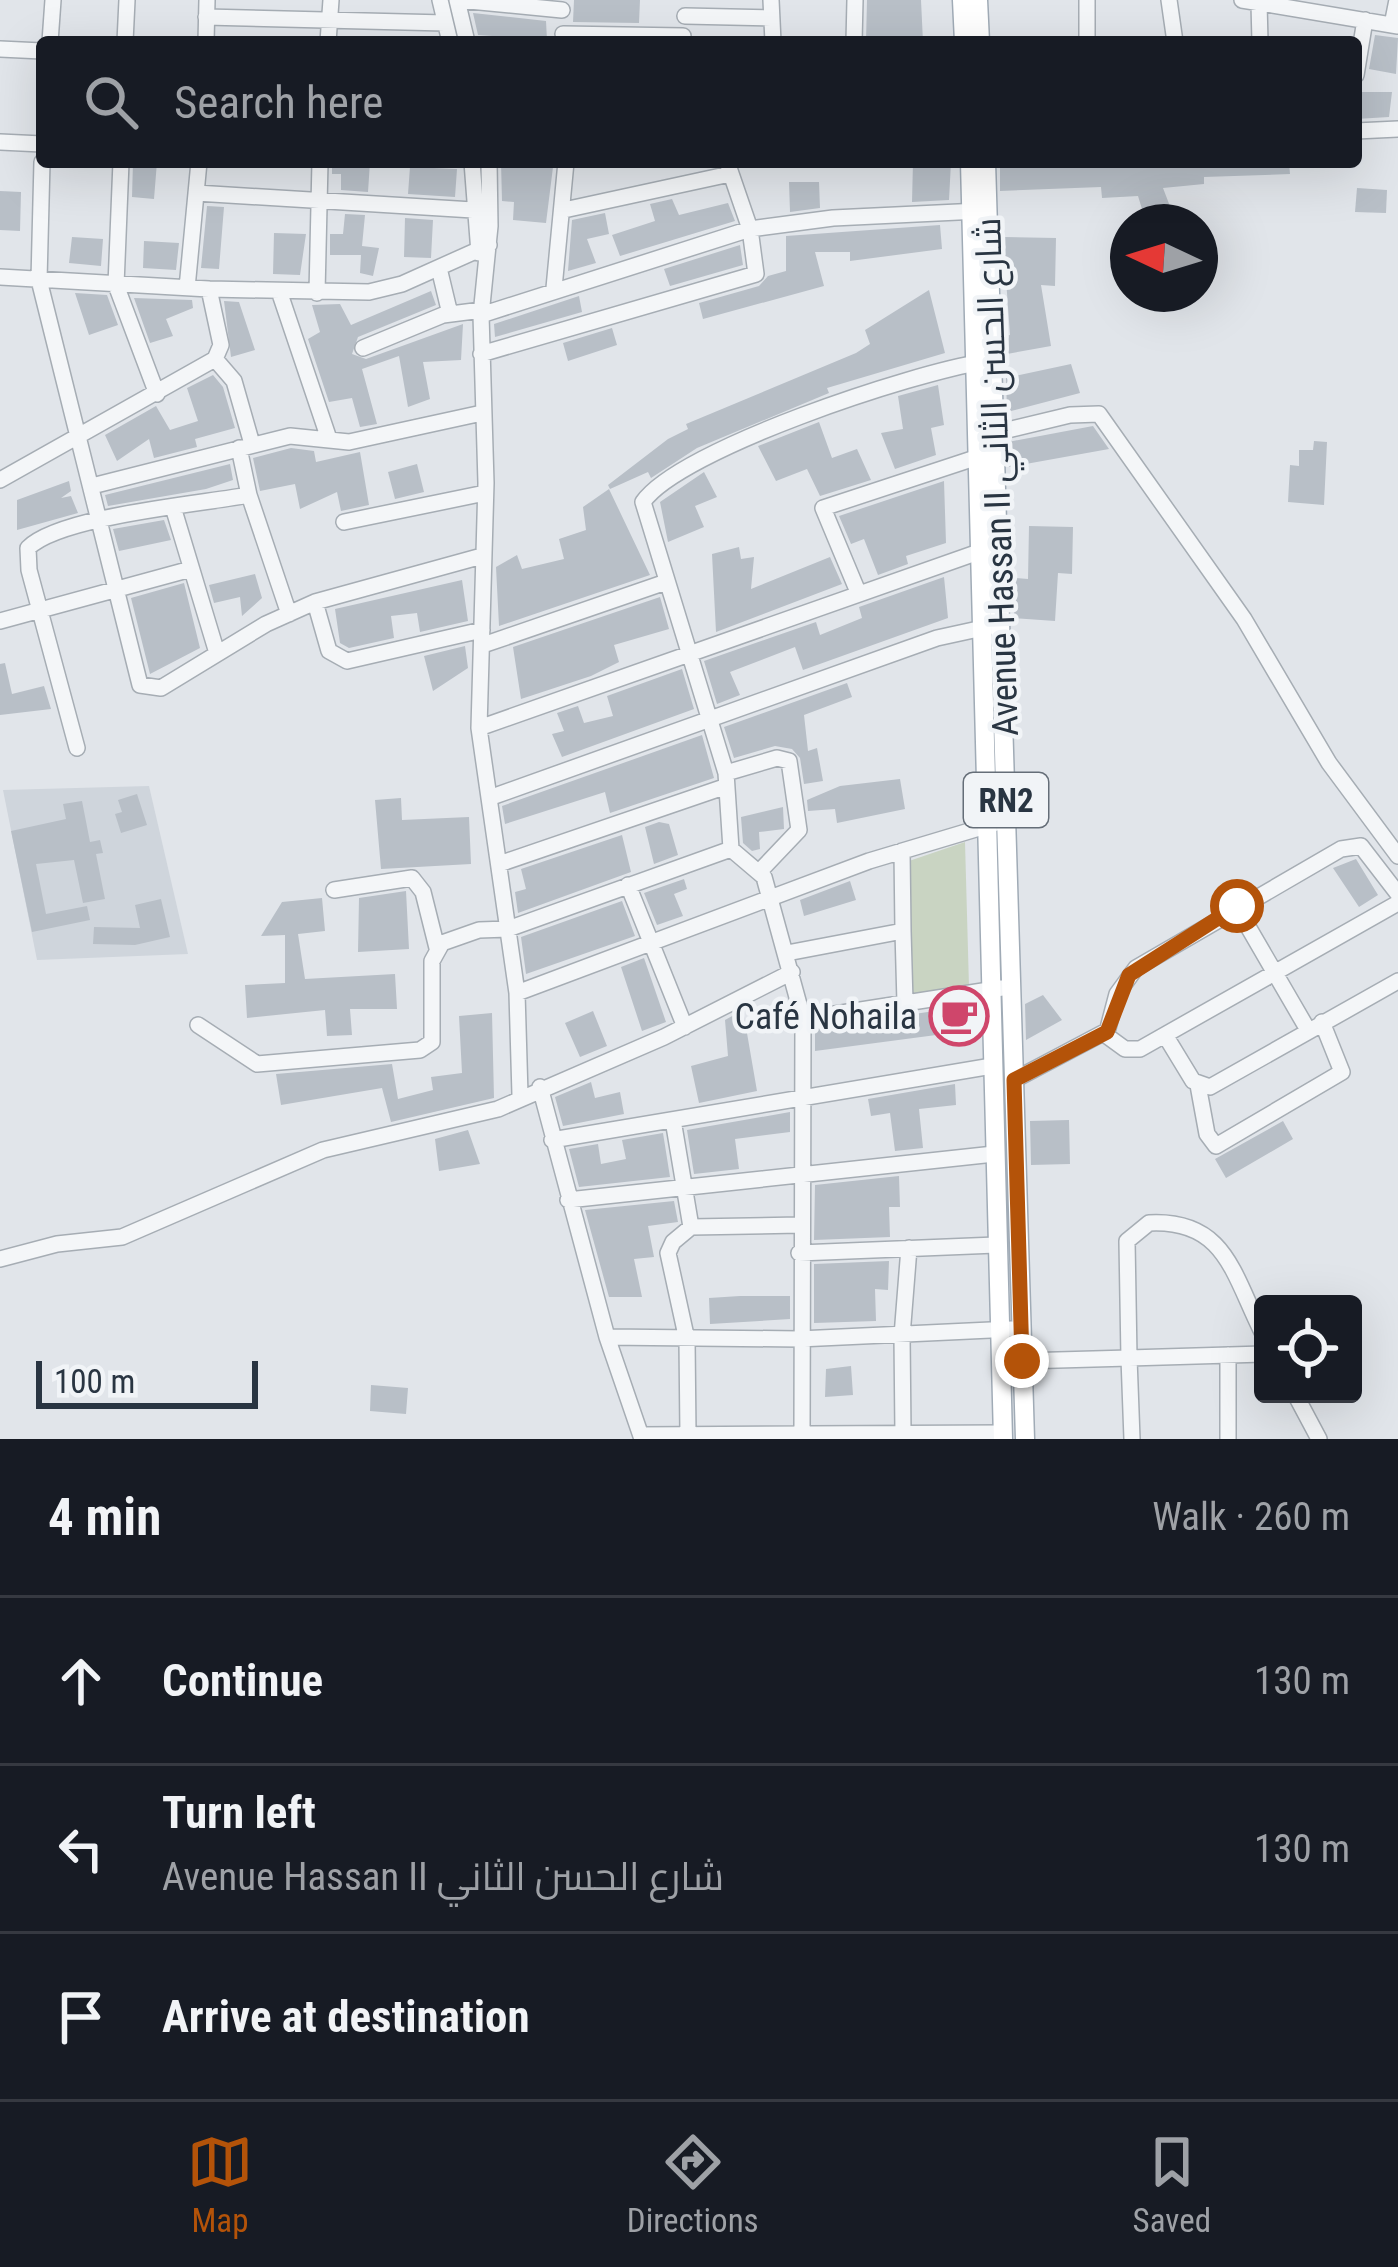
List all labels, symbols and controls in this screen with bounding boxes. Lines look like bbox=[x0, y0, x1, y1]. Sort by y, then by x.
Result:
search box bbox=[36, 36, 1362, 168]
icon: search bbox=[78, 69, 144, 135]
text: Search here bbox=[174, 76, 383, 129]
north arrow bbox=[1110, 204, 1218, 312]
street label: Avenue Hassan II شارع الحسن الثاني bbox=[967, 217, 1034, 737]
road number: RN2 bbox=[964, 773, 1048, 827]
route start bbox=[1210, 879, 1264, 933]
cafe icon: Café Nohaila bbox=[928, 985, 990, 1047]
place label: Café Nohaila bbox=[734, 996, 917, 1038]
map controls bbox=[1254, 1295, 1362, 1403]
button: locate bbox=[1254, 1295, 1362, 1403]
route end bbox=[995, 1334, 1049, 1388]
scale bar bbox=[36, 1355, 258, 1408]
text: 100 m bbox=[54, 1362, 135, 1401]
text: 4 min bbox=[48, 1488, 161, 1547]
text: Walk · 260 m bbox=[1152, 1494, 1350, 1540]
icon: ahead bbox=[48, 1648, 114, 1714]
text: Continue bbox=[162, 1654, 323, 1707]
text: 130 m bbox=[1254, 1658, 1350, 1704]
text: Turn left bbox=[162, 1786, 316, 1839]
icon: left bbox=[48, 1816, 114, 1882]
text: 130 m bbox=[1254, 1826, 1350, 1872]
text: Avenue Hassan II شارع الحسن الثاني bbox=[162, 1854, 724, 1900]
icon: arrive bbox=[48, 1984, 114, 2050]
text: Arrive at destination bbox=[162, 1990, 530, 2043]
tab: Map bbox=[187, 2129, 253, 2240]
tab: Directions bbox=[627, 2129, 759, 2240]
tab: Saved bbox=[1133, 2129, 1211, 2240]

